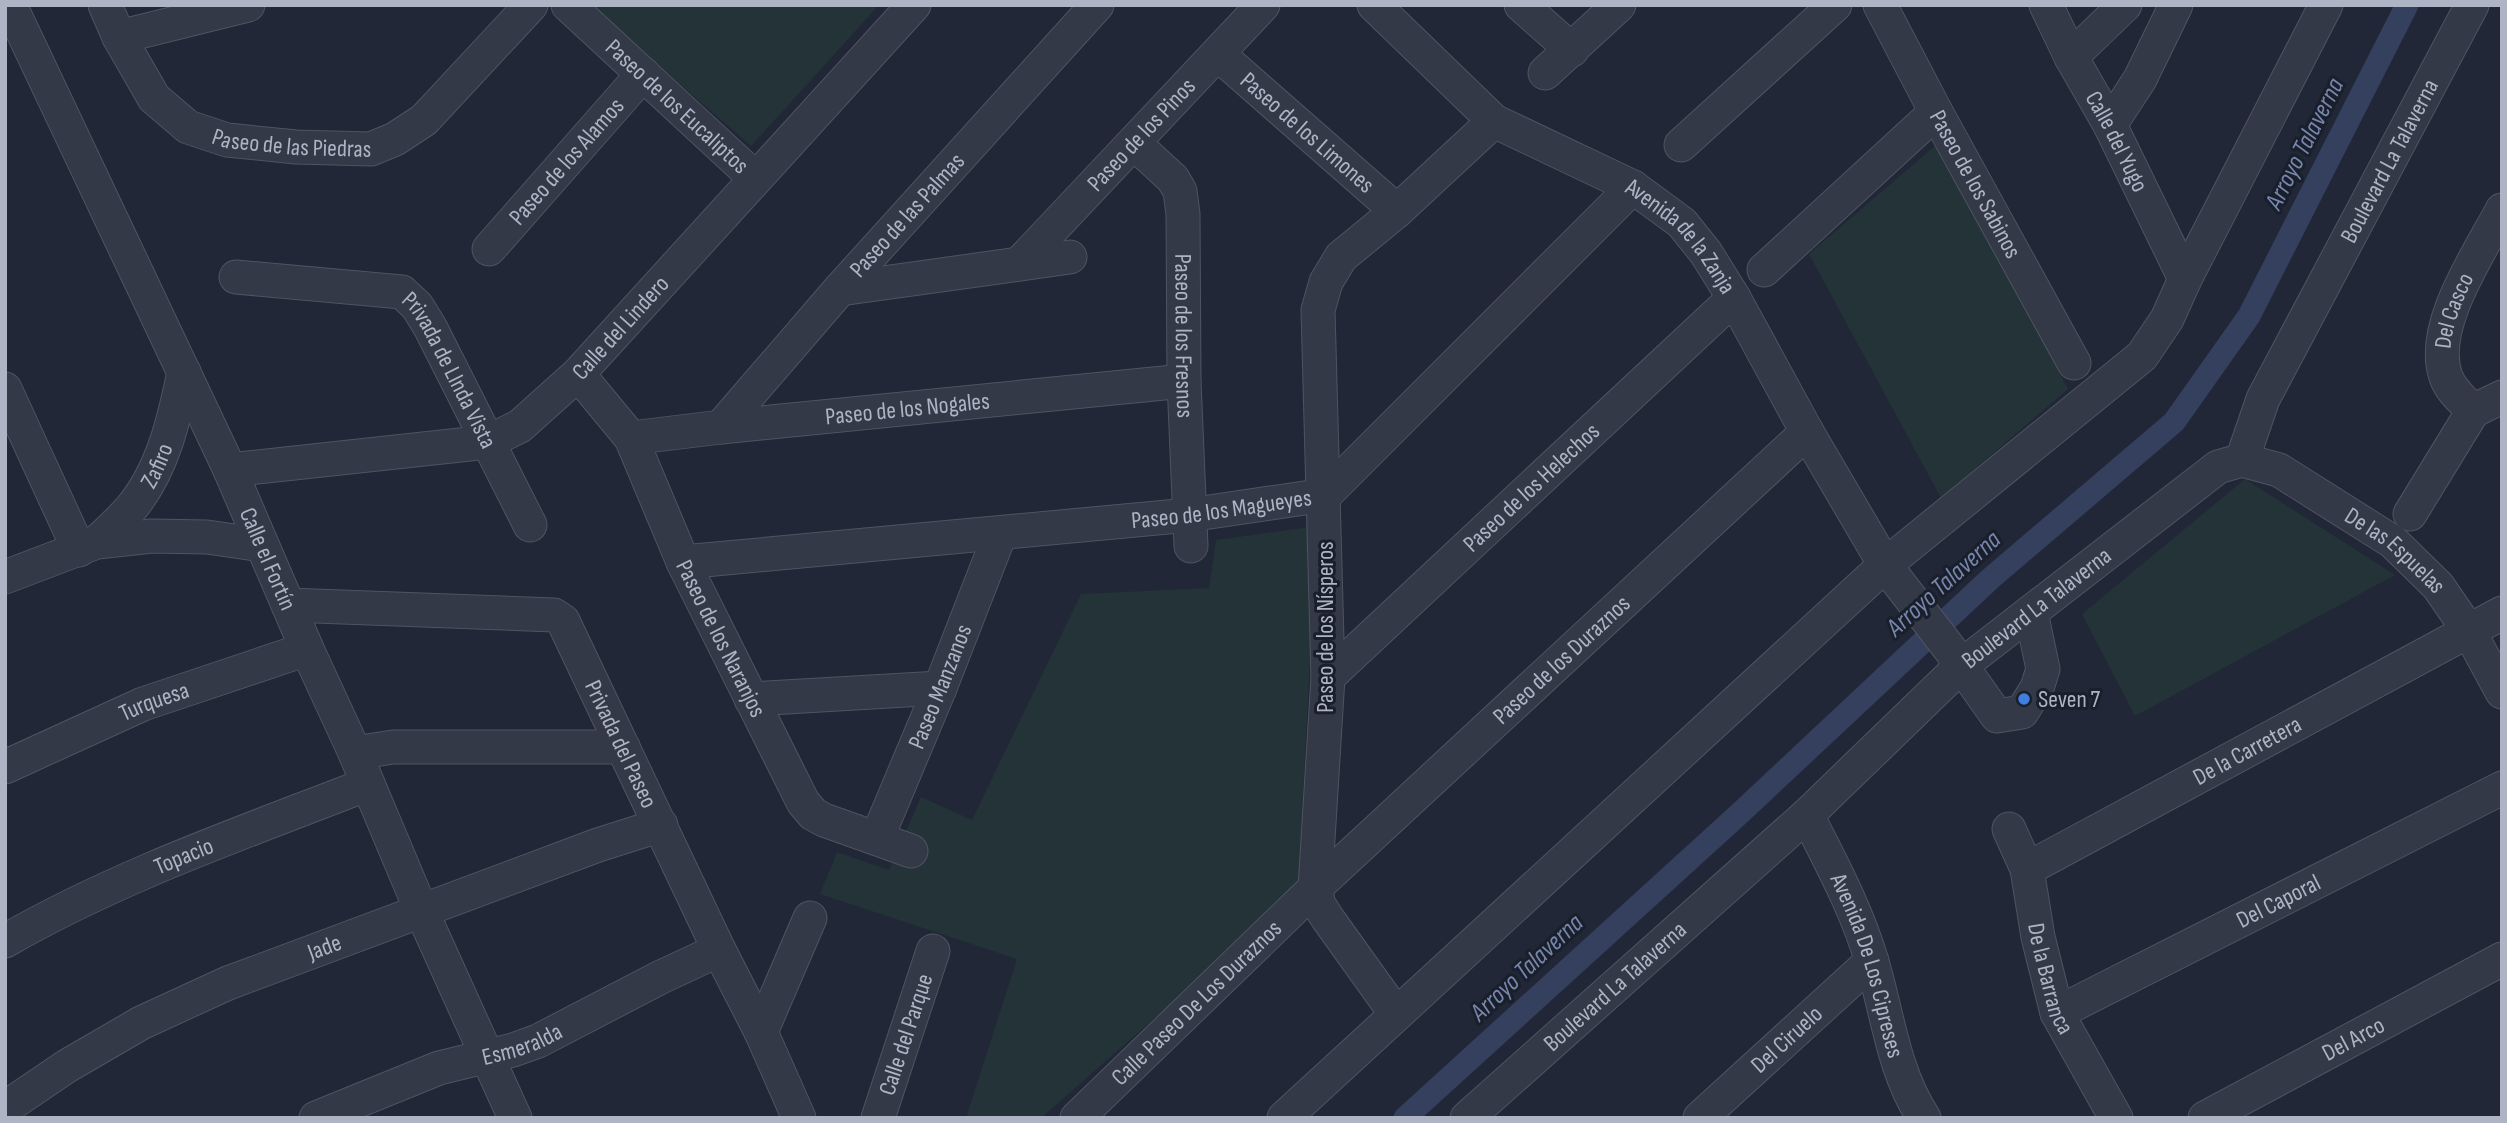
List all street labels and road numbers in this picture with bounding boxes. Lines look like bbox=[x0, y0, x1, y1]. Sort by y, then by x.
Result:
street label: Paseo de los Eucaliptos bbox=[600, 33, 755, 180]
street label: Paseo de los Limones bbox=[1234, 66, 1380, 199]
street label: Paseo de los Pinos bbox=[1081, 72, 1201, 197]
street label: Boulevard La Talaverna bbox=[2334, 74, 2445, 248]
street label: Calle del Yugo bbox=[2079, 86, 2155, 197]
street label: Paseo de los Alamos bbox=[503, 92, 630, 231]
street label: Paseo de los Sabinos bbox=[1923, 105, 2028, 263]
street label: Paseo de las Piedras bbox=[208, 122, 372, 164]
street label: Paseo de las Palmas bbox=[843, 147, 971, 283]
street label: Avenida de la Zanja bbox=[1620, 171, 1742, 299]
street label: Paseo de los Fresnos bbox=[1169, 254, 1200, 419]
street label: Del Casco bbox=[2428, 268, 2480, 350]
street label: Calle del Lindero bbox=[566, 269, 675, 386]
street label: Privada de LInda Vista bbox=[396, 285, 503, 453]
street label: Paseo de los Nogales bbox=[824, 386, 991, 431]
street label: Paseo de los Helechos bbox=[1457, 417, 1605, 558]
street label: Zafiro bbox=[134, 439, 179, 493]
street label: Paseo de los Magueyes bbox=[1130, 483, 1313, 535]
street label: De las Espuelas bbox=[2339, 501, 2453, 598]
street label: Calle el Fortín bbox=[233, 503, 303, 614]
street label: Paseo de los Nísperos bbox=[1311, 541, 1340, 713]
street label: Boulevard La Talaverna bbox=[1956, 541, 2117, 675]
street label: Paseo de los Naranjos bbox=[670, 555, 773, 722]
street label: Paseo de los Duraznos bbox=[1487, 589, 1636, 730]
street label: Paseo Manzanos bbox=[902, 620, 978, 753]
street label: Turquesa bbox=[114, 675, 192, 727]
street label: Privada del Paseo bbox=[579, 675, 664, 812]
street label: De la Carretera bbox=[2188, 709, 2306, 791]
street label: Topacio bbox=[150, 831, 217, 881]
street label: Avenida De Los Cipreses bbox=[1824, 868, 1910, 1061]
street label: Del Caporal bbox=[2231, 868, 2325, 934]
street label: Calle Paseo De Los Duraznos bbox=[1105, 914, 1288, 1091]
street label: Boulevard La Talaverna bbox=[1537, 915, 1692, 1057]
street label: De la Barranca bbox=[2021, 921, 2080, 1039]
street label: Jade bbox=[302, 928, 345, 967]
street label: Calle del Parque bbox=[872, 970, 939, 1099]
street label: Del Ciruelo bbox=[1745, 999, 1828, 1079]
street label: Del Arco bbox=[2317, 1010, 2389, 1067]
street label: Esmeralda bbox=[479, 1017, 567, 1072]

